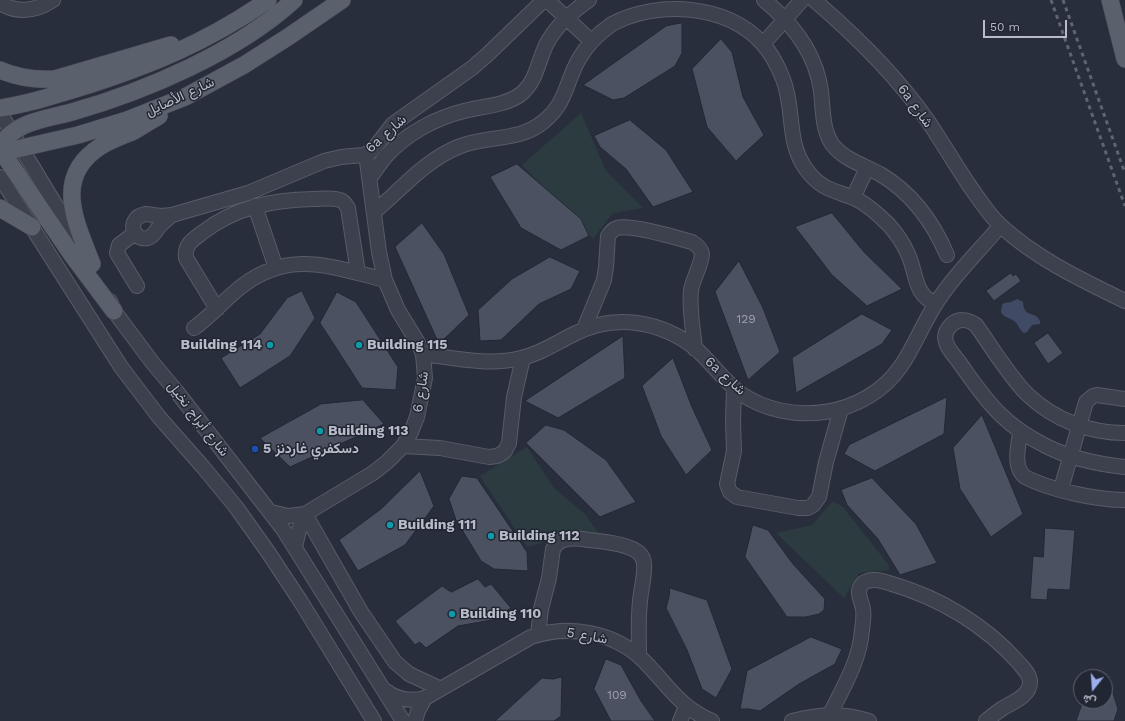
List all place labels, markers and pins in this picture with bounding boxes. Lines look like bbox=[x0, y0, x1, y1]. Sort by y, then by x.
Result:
place label: Building 114 bbox=[181, 337, 262, 353]
place label: Building 115 bbox=[367, 337, 447, 353]
marker: Building 114 bbox=[265, 340, 275, 350]
marker: Building 115 bbox=[354, 340, 364, 350]
place label: Building 113 bbox=[328, 423, 409, 439]
marker: Building 113 bbox=[315, 426, 325, 436]
place label: دسكفري غاردنز 5 bbox=[263, 441, 359, 457]
marker: دسكفري غاردنز 5 bbox=[250, 444, 260, 454]
place label: Building 111 bbox=[398, 517, 476, 533]
marker: Building 111 bbox=[385, 520, 395, 530]
place label: Building 112 bbox=[499, 528, 580, 544]
marker: Building 112 bbox=[486, 531, 496, 541]
place label: Building 110 bbox=[460, 606, 541, 622]
marker: Building 110 bbox=[447, 609, 457, 619]

